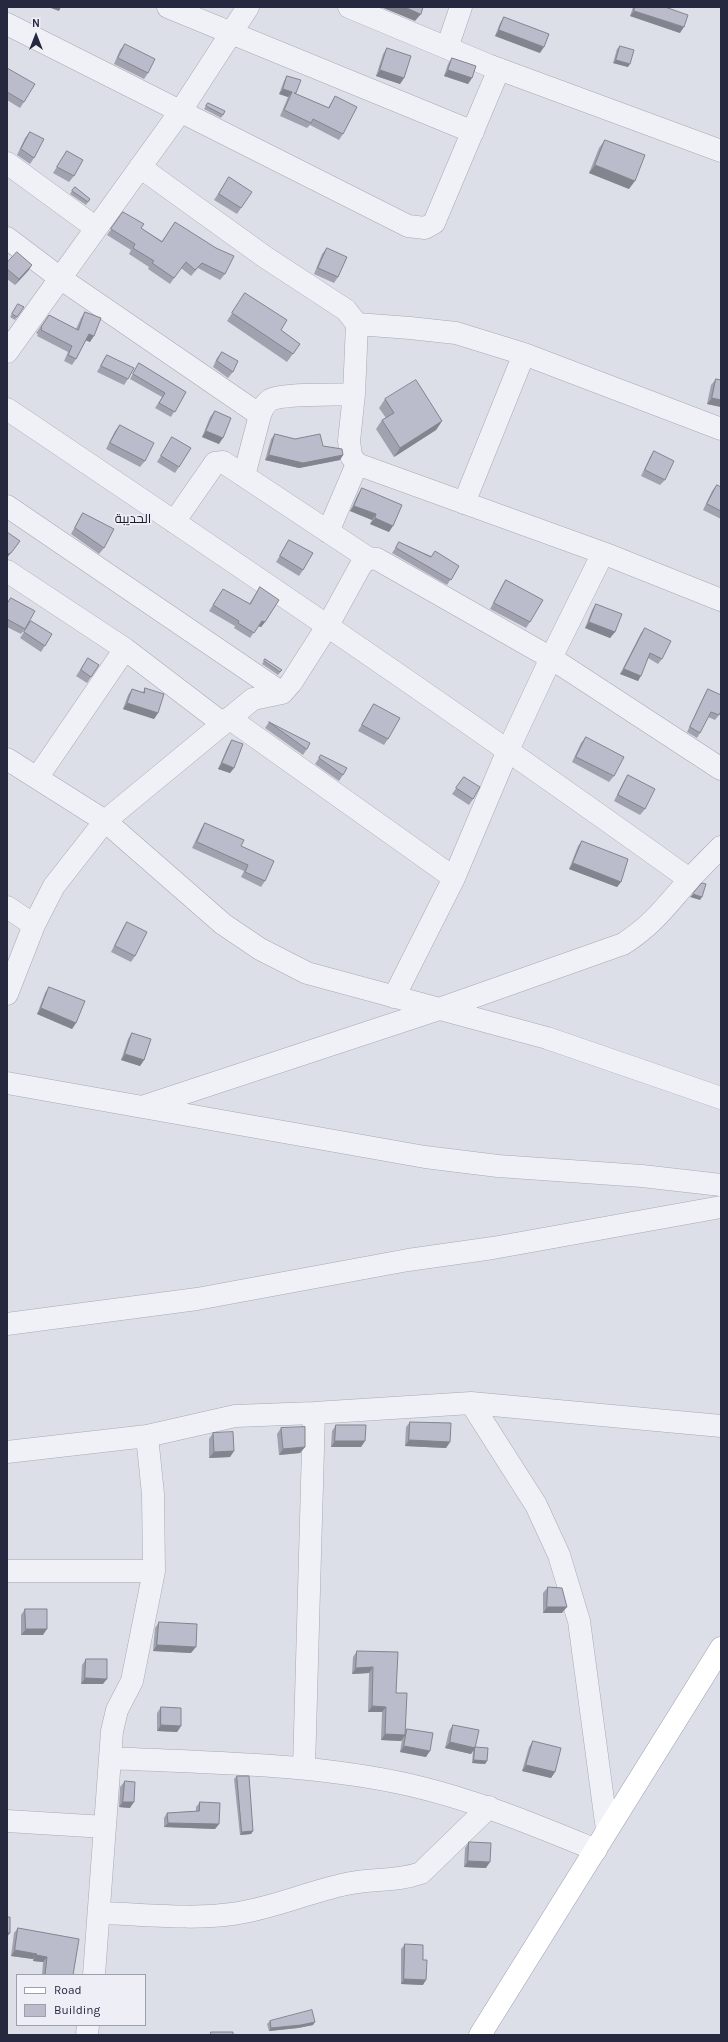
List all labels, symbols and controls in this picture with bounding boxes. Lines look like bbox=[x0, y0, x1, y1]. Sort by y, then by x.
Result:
north arrow bbox=[16, 16, 56, 56]
text: N bbox=[32, 17, 40, 30]
district label: الحديبة bbox=[115, 511, 151, 527]
legend bbox=[16, 1974, 146, 2026]
text: Road bbox=[54, 1983, 82, 1997]
text: Building bbox=[54, 2003, 100, 2017]

